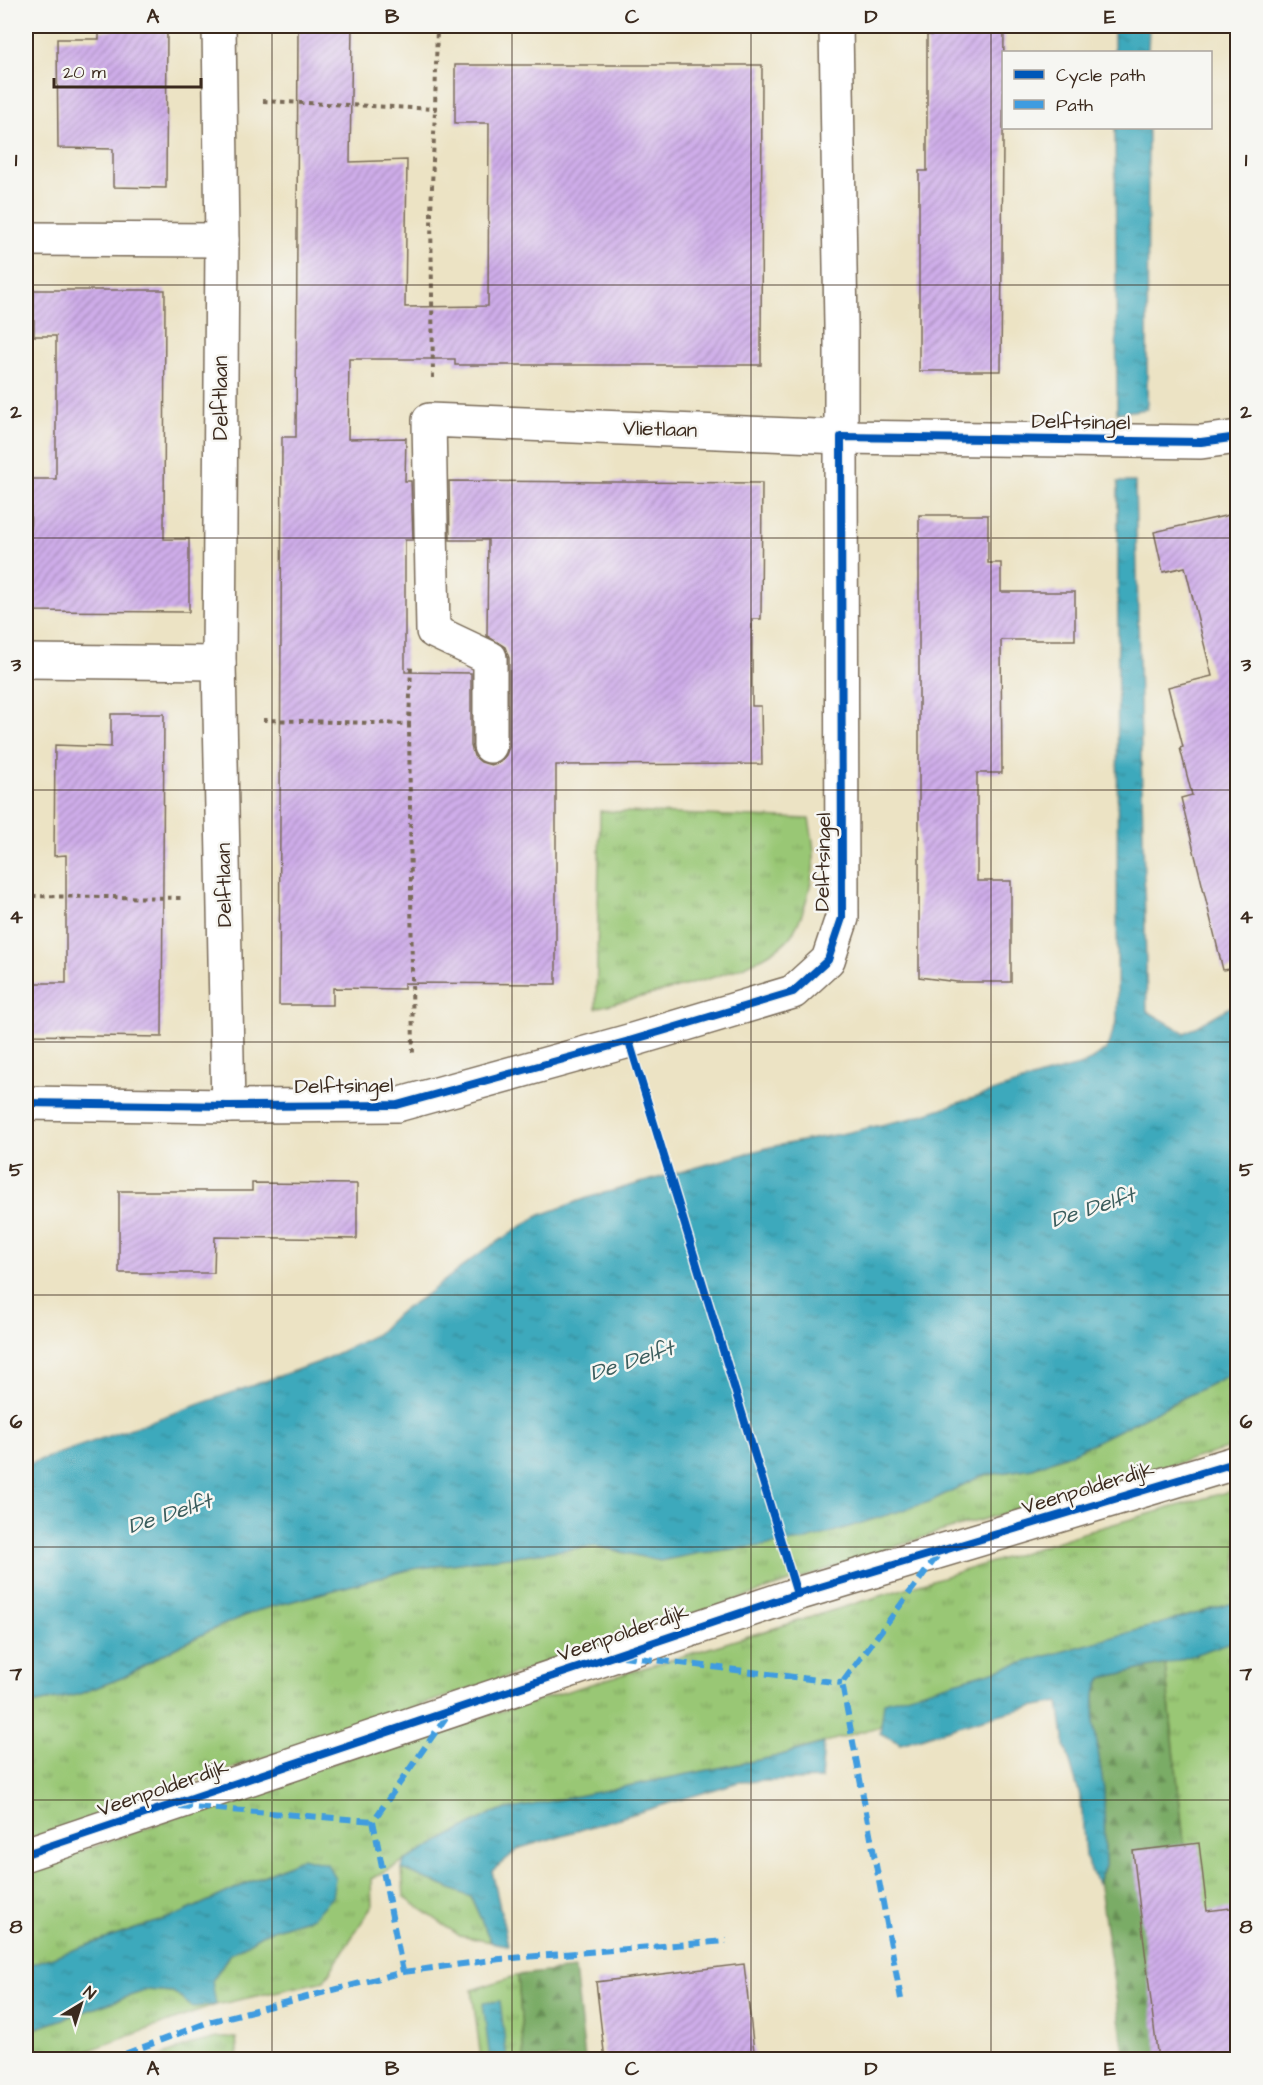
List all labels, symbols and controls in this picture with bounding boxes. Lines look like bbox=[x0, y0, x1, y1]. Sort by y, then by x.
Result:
text: A bbox=[147, 3, 160, 31]
text: B bbox=[385, 3, 400, 31]
text: C bbox=[625, 3, 640, 31]
text: D bbox=[865, 3, 878, 31]
text: E bbox=[1104, 3, 1116, 31]
scale bar bbox=[54, 51, 201, 89]
legend bbox=[1002, 51, 1212, 129]
text: 20 m bbox=[63, 60, 106, 85]
text: Cycle path bbox=[1056, 63, 1145, 89]
text: Path bbox=[1056, 93, 1093, 118]
text: 1 bbox=[15, 146, 18, 174]
text: 1 bbox=[1245, 146, 1248, 174]
street label: Delftlaan bbox=[206, 356, 235, 440]
text: 2 bbox=[9, 398, 22, 426]
text: 2 bbox=[1239, 398, 1252, 426]
street label: Delftsingel bbox=[1031, 407, 1131, 439]
street label: Vlietlaan bbox=[622, 413, 698, 445]
text: 3 bbox=[10, 651, 22, 679]
text: 3 bbox=[1240, 651, 1252, 679]
street label: Delftsingel bbox=[808, 812, 840, 912]
street label: Delftlaan bbox=[209, 843, 239, 927]
text: 4 bbox=[9, 903, 23, 931]
text: 4 bbox=[1239, 903, 1253, 931]
street label: Delftsingel bbox=[294, 1071, 394, 1103]
text: 5 bbox=[9, 1156, 24, 1184]
text: 5 bbox=[1239, 1156, 1254, 1184]
water label: De Delft bbox=[1047, 1179, 1141, 1236]
water label: De Delft bbox=[586, 1332, 680, 1389]
text: 6 bbox=[10, 1408, 23, 1436]
text: 6 bbox=[1240, 1408, 1253, 1436]
street label: Veenpolderdijk bbox=[1018, 1454, 1158, 1523]
water label: De Delft bbox=[124, 1485, 218, 1542]
street label: Veenpolderdijk bbox=[553, 1597, 693, 1670]
text: 7 bbox=[9, 1660, 23, 1688]
text: 7 bbox=[1239, 1660, 1253, 1688]
street label: Veenpolderdijk bbox=[93, 1752, 233, 1825]
text: 8 bbox=[10, 1913, 23, 1941]
text: 8 bbox=[1240, 1913, 1253, 1941]
north arrow bbox=[51, 1974, 111, 2034]
text: N bbox=[79, 1981, 100, 2005]
text: A bbox=[147, 2055, 160, 2083]
text: B bbox=[385, 2055, 400, 2083]
text: C bbox=[625, 2055, 640, 2083]
text: D bbox=[865, 2055, 878, 2083]
text: E bbox=[1104, 2055, 1116, 2083]

